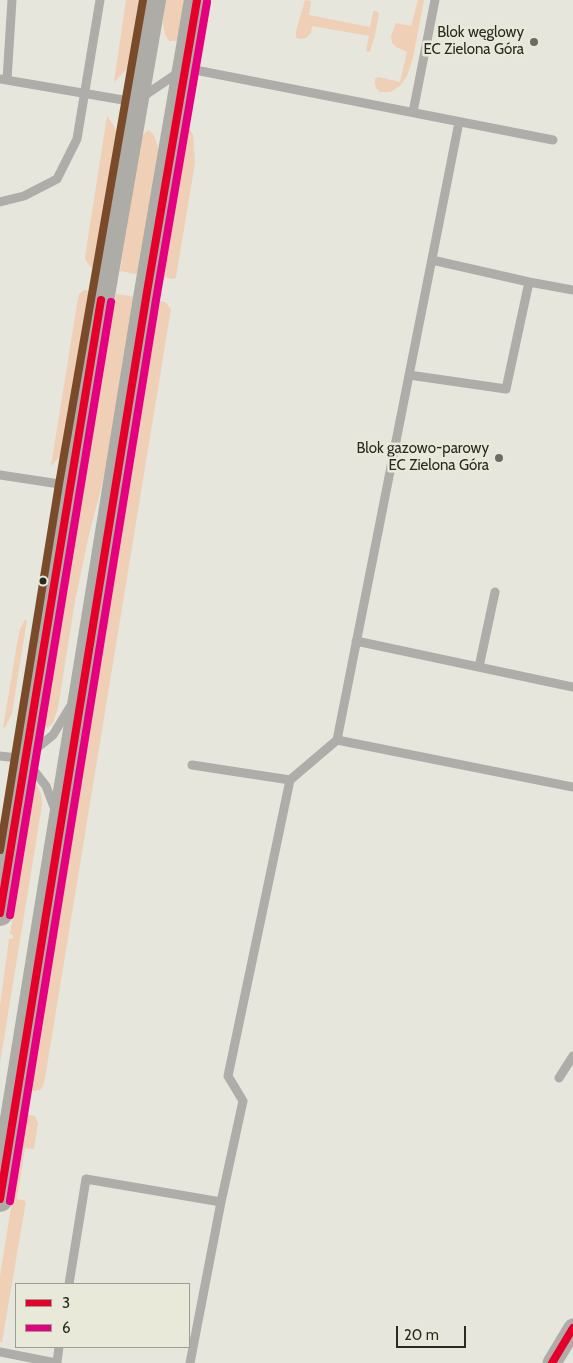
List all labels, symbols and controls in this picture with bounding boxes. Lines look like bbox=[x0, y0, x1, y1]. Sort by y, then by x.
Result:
place label: Blok węglowy EC Zielona Góra bbox=[423, 24, 524, 59]
marker: Blok węglowy EC Zielona Góra bbox=[528, 36, 540, 48]
place label: Blok gazowo-parowy EC Zielona Góra bbox=[356, 440, 489, 475]
marker: Blok gazowo-parowy EC Zielona Góra bbox=[493, 452, 505, 464]
unlabelled marker bbox=[38, 576, 48, 586]
legend bbox=[15, 1283, 190, 1348]
text: 3 bbox=[62, 1294, 70, 1312]
scale bar bbox=[398, 1316, 468, 1348]
text: 6 bbox=[62, 1319, 71, 1337]
text: 20 m bbox=[404, 1326, 439, 1344]

